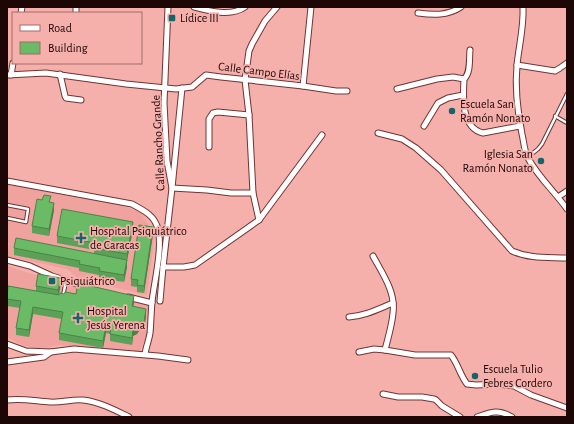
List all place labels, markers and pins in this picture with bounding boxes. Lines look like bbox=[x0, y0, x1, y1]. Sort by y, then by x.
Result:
place label: Lídice III bbox=[180, 12, 219, 24]
marker: Lídice III bbox=[167, 13, 177, 23]
place label: Escuela San Ramón Nonato bbox=[460, 98, 531, 124]
marker: Escuela San Ramón Nonato bbox=[447, 106, 457, 116]
place label: Iglesia San Ramón Nonato bbox=[463, 148, 533, 174]
marker: Iglesia San Ramón Nonato bbox=[536, 156, 546, 166]
place label: Hospital Psiquiátrico de Caracas bbox=[90, 225, 187, 251]
marker: Hospital Psiquiátrico de Caracas bbox=[75, 232, 87, 244]
place label: Psiquiátrico bbox=[60, 275, 115, 287]
marker: Psiquiátrico bbox=[47, 276, 57, 286]
place label: Hospital Jesús Yerena bbox=[87, 305, 146, 331]
marker: Hospital Jesús Yerena bbox=[72, 312, 84, 324]
place label: Escuela Tulio Febres Cordero bbox=[483, 363, 552, 389]
marker: Escuela Tulio Febres Cordero bbox=[470, 371, 480, 381]

